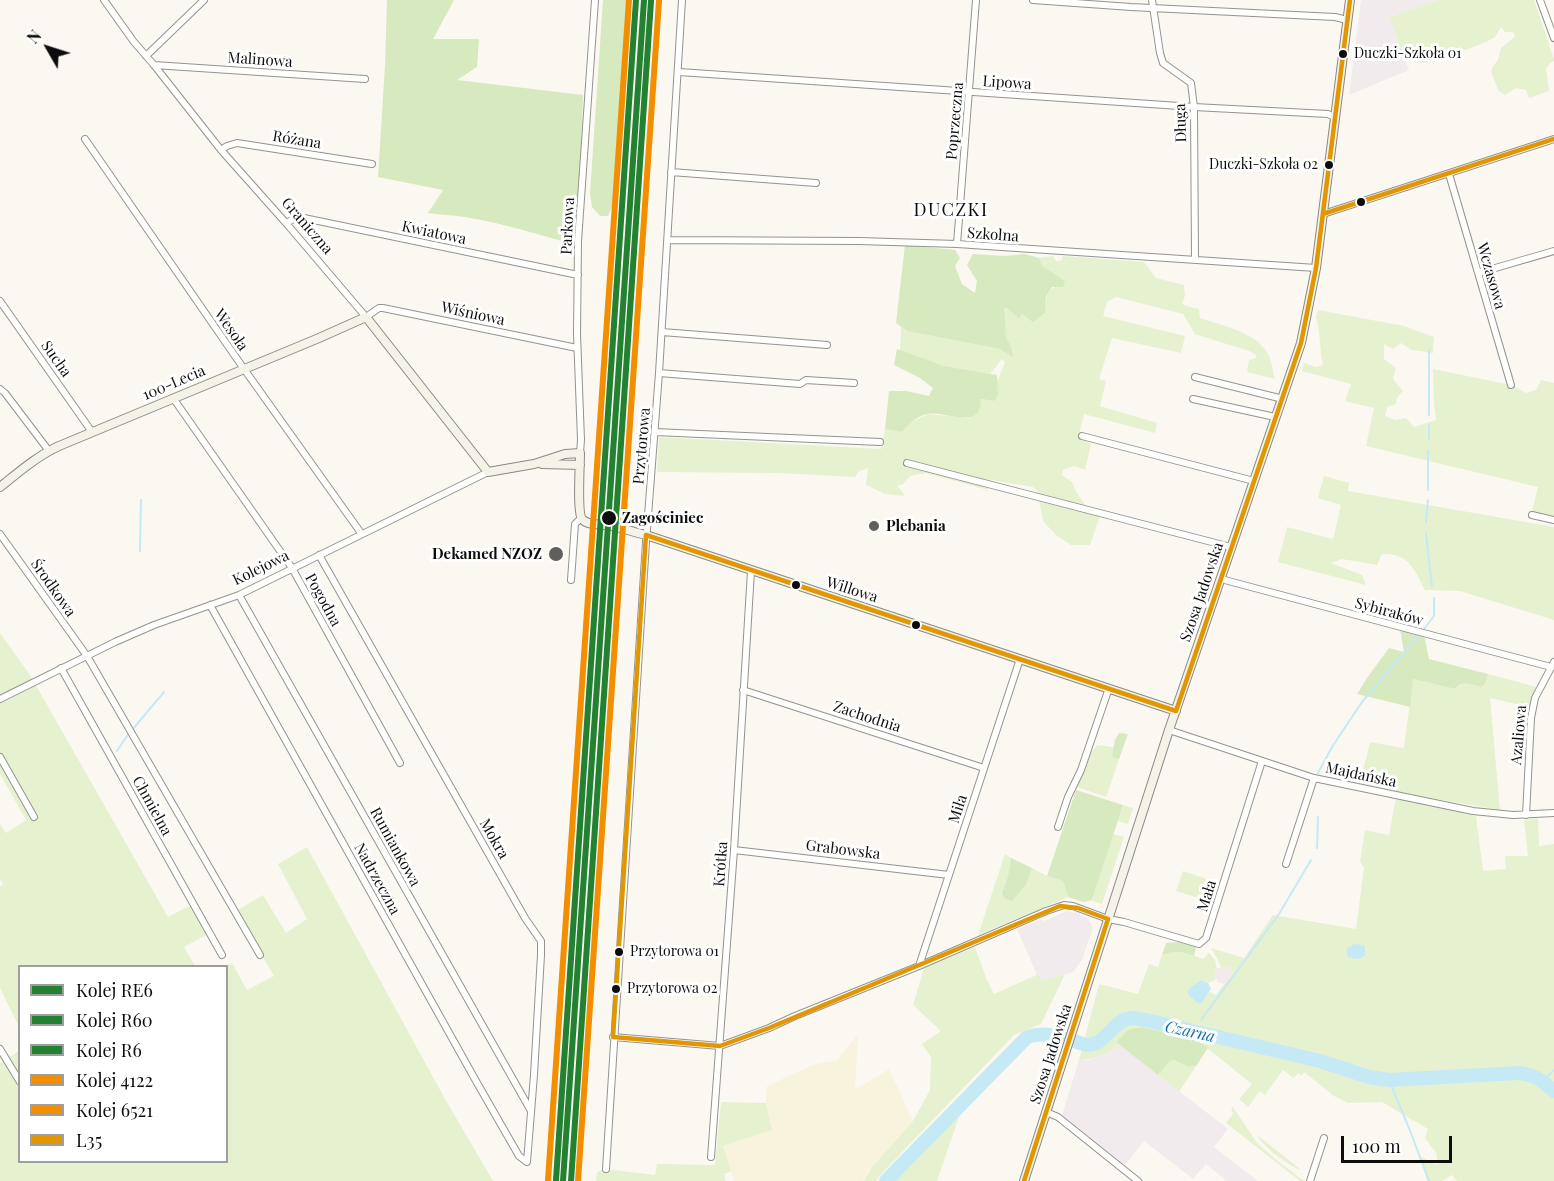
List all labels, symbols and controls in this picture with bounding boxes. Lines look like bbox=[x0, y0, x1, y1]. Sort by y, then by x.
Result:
north arrow bbox=[18, 18, 78, 78]
text: N bbox=[22, 25, 45, 47]
place label: Duczki-Szkoła 01 bbox=[1354, 46, 1461, 62]
marker: Duczki-Szkoła 01 bbox=[1337, 48, 1349, 60]
street label: Malinowa bbox=[227, 49, 293, 71]
street label: Lipowa bbox=[982, 72, 1032, 94]
street label: Poprzeczna bbox=[943, 81, 967, 161]
street label: Długa bbox=[1171, 103, 1191, 143]
street label: Różana bbox=[271, 127, 323, 153]
place label: Duczki-Szkoła 02 bbox=[1209, 157, 1318, 173]
marker: Duczki-Szkoła 02 bbox=[1323, 159, 1335, 171]
street label: Graniczna bbox=[278, 194, 336, 258]
unlabelled marker bbox=[1355, 196, 1367, 208]
street label: Parkowa bbox=[558, 197, 578, 255]
district label: DUCZKI bbox=[913, 199, 989, 221]
street label: Kwiatowa bbox=[400, 217, 468, 249]
street label: Szkolna bbox=[967, 224, 1019, 246]
street label: Wczasowa bbox=[1473, 241, 1509, 311]
street label: Wiśniowa bbox=[439, 298, 507, 330]
street label: Wesoła bbox=[210, 306, 252, 354]
street label: Sucha bbox=[37, 337, 75, 381]
street label: 100-Lecia bbox=[140, 362, 208, 404]
street label: Przytorowa bbox=[630, 407, 654, 485]
marker: Zagościniec bbox=[600, 509, 618, 527]
place label: Zagościniec bbox=[622, 509, 703, 527]
place label: Plebania bbox=[886, 517, 946, 535]
marker: Plebania bbox=[867, 519, 881, 533]
street label: Szosa Jadowska bbox=[1177, 540, 1227, 644]
place label: Dekamed NZOZ bbox=[432, 545, 542, 563]
marker: Dekamed NZOZ bbox=[547, 545, 565, 563]
street label: Kolejowa bbox=[230, 547, 292, 589]
street label: Środkowa bbox=[27, 556, 79, 620]
street label: Pogodna bbox=[301, 570, 345, 630]
street label: Willowa bbox=[824, 573, 880, 607]
unlabelled marker bbox=[790, 579, 802, 591]
street label: Sybiraków bbox=[1353, 594, 1425, 630]
unlabelled marker bbox=[910, 619, 922, 631]
street label: Zachodnia bbox=[831, 698, 903, 736]
street label: Azaliowa bbox=[1507, 704, 1531, 766]
street label: Majdańska bbox=[1324, 759, 1398, 791]
street label: Chmielna bbox=[128, 773, 176, 839]
street label: Miła bbox=[945, 792, 971, 826]
street label: Rumiankowa bbox=[366, 804, 424, 890]
street label: Mokra bbox=[475, 816, 513, 862]
street label: Grabowska bbox=[805, 836, 881, 864]
street label: Nadrzeczna bbox=[350, 840, 404, 918]
street label: Krótka bbox=[710, 841, 732, 887]
street label: Mała bbox=[1193, 878, 1221, 914]
place label: Przytorowa 01 bbox=[630, 944, 719, 960]
marker: Przytorowa 01 bbox=[613, 946, 625, 958]
legend bbox=[18, 965, 228, 1163]
text: Kolej RE6 bbox=[76, 978, 153, 1002]
place label: Przytorowa 02 bbox=[627, 981, 718, 997]
marker: Przytorowa 02 bbox=[610, 983, 622, 995]
street label: Szosa Jadowska bbox=[1026, 1002, 1076, 1106]
text: Kolej R60 bbox=[76, 1008, 153, 1032]
water label: Czarna bbox=[1163, 1017, 1217, 1047]
text: Kolej R6 bbox=[76, 1038, 142, 1062]
text: Kolej 4122 bbox=[76, 1068, 153, 1092]
text: Kolej 6521 bbox=[76, 1098, 153, 1122]
scale bar bbox=[1344, 1124, 1455, 1162]
text: L35 bbox=[76, 1128, 102, 1152]
text: 100 m bbox=[1352, 1134, 1401, 1158]

